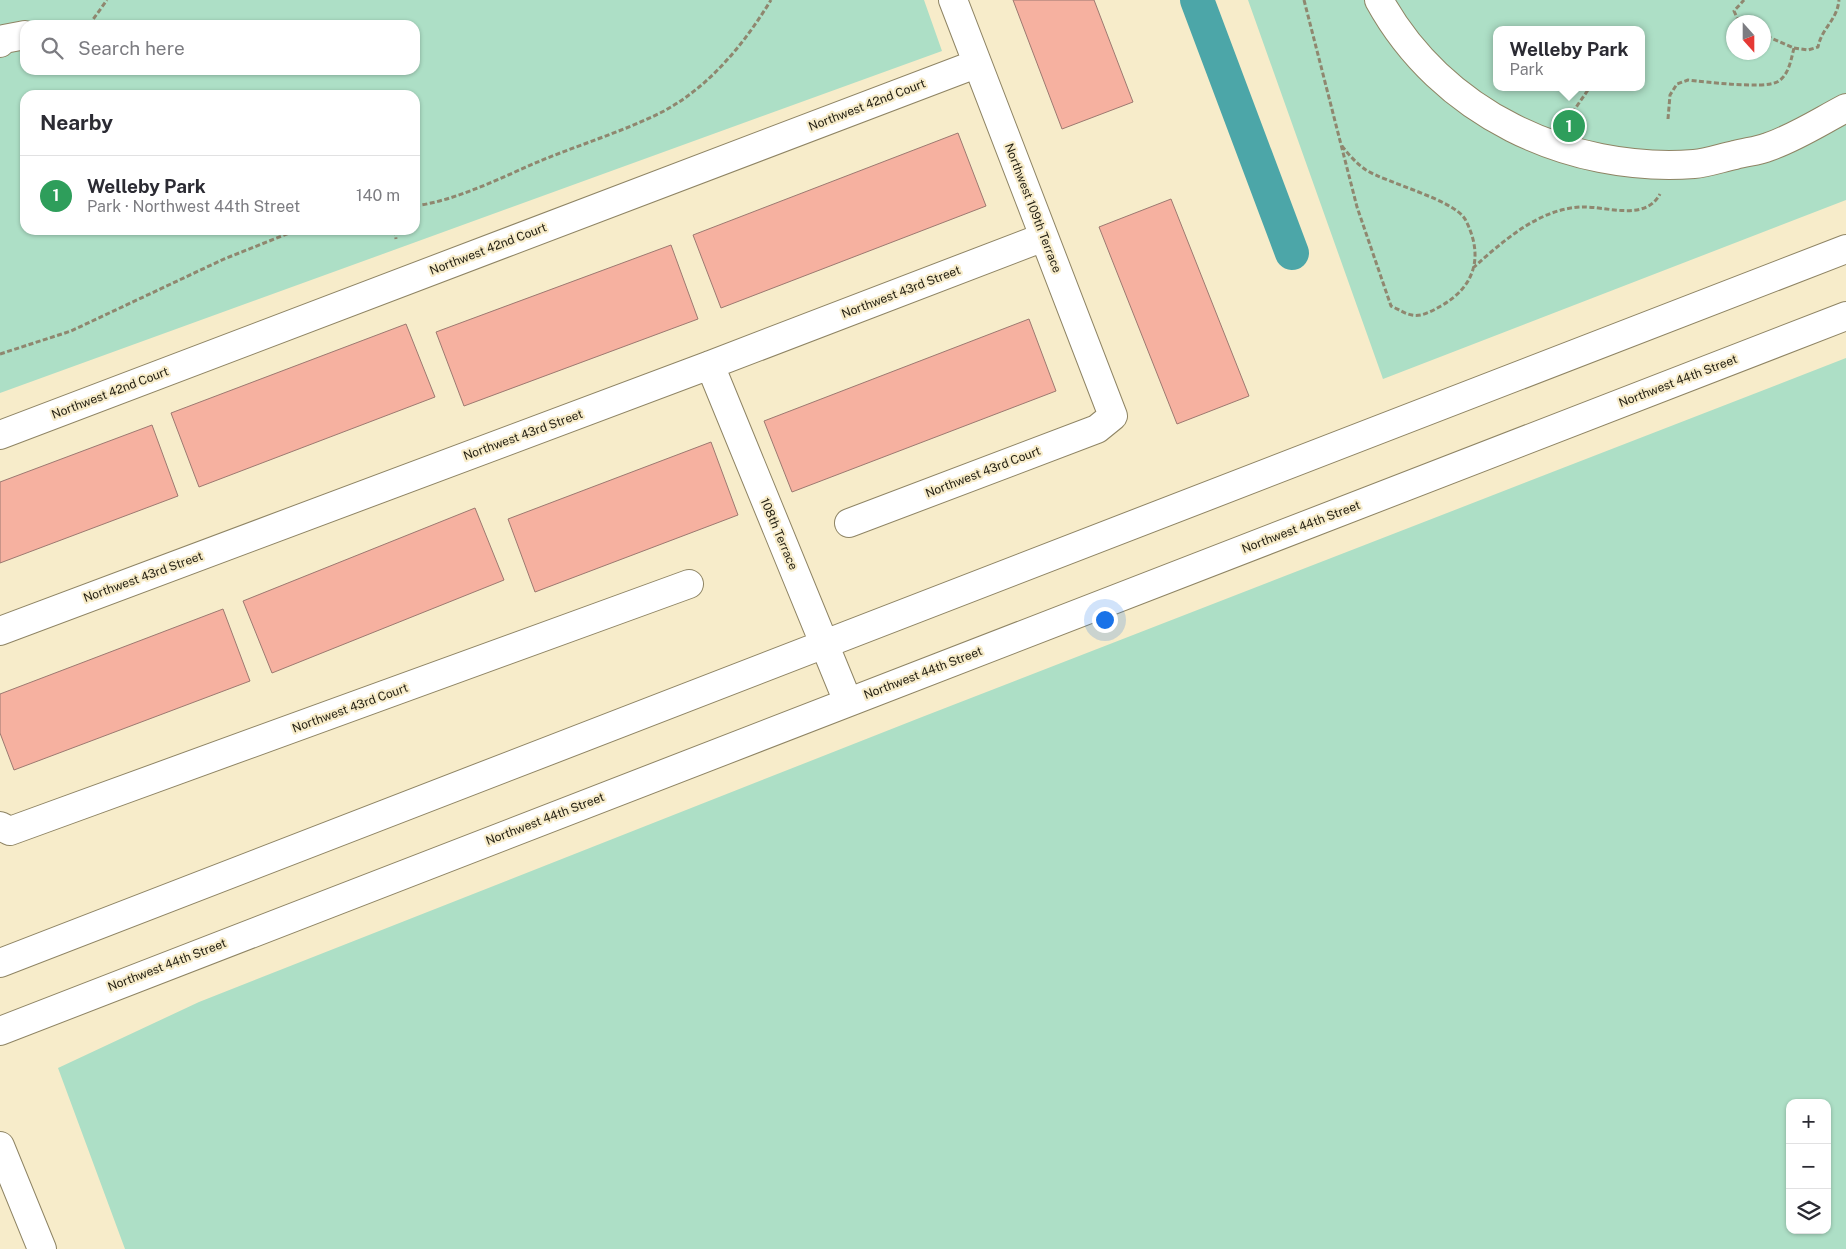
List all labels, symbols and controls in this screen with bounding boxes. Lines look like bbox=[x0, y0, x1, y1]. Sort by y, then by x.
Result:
north arrow bbox=[1726, 15, 1771, 60]
search box bbox=[20, 20, 420, 75]
popup bbox=[1493, 26, 1645, 91]
icon: search bbox=[38, 34, 66, 62]
text: Search here bbox=[78, 37, 185, 59]
text: Welleby Park bbox=[1510, 38, 1628, 60]
text: Park bbox=[1510, 60, 1544, 79]
street label: Northwest 42nd Court bbox=[807, 76, 928, 134]
pin: 1 bbox=[1553, 107, 1585, 145]
text: Nearby bbox=[40, 110, 113, 135]
street label: Northwest 109th Terrace bbox=[1002, 141, 1064, 275]
text: Welleby Park bbox=[87, 175, 206, 197]
text: 1 bbox=[53, 186, 59, 205]
text: 140 m bbox=[356, 186, 400, 205]
text: Park · Northwest 44th Street bbox=[87, 197, 300, 216]
street label: Northwest 42nd Court bbox=[428, 220, 549, 278]
street label: Northwest 43rd Street bbox=[840, 263, 963, 321]
street label: Northwest 44th Street bbox=[1617, 352, 1740, 410]
street label: Northwest 42nd Court bbox=[50, 364, 171, 422]
street label: Northwest 43rd Street bbox=[461, 407, 585, 463]
street label: Northwest 43rd Court bbox=[923, 443, 1043, 500]
street label: 108th Terrace bbox=[758, 496, 800, 572]
street label: Northwest 44th Street bbox=[1240, 498, 1363, 556]
street label: Northwest 43rd Street bbox=[81, 549, 205, 605]
your location bbox=[1092, 607, 1118, 633]
street label: Northwest 44th Street bbox=[862, 644, 985, 702]
street label: Northwest 43rd Court bbox=[290, 680, 410, 735]
street label: Northwest 44th Street bbox=[484, 790, 607, 848]
street label: Northwest 44th Street bbox=[106, 936, 229, 994]
map controls bbox=[1786, 1099, 1831, 1234]
button: + bbox=[1786, 1099, 1831, 1144]
button: − bbox=[1786, 1144, 1831, 1189]
button: layers bbox=[1786, 1189, 1831, 1234]

